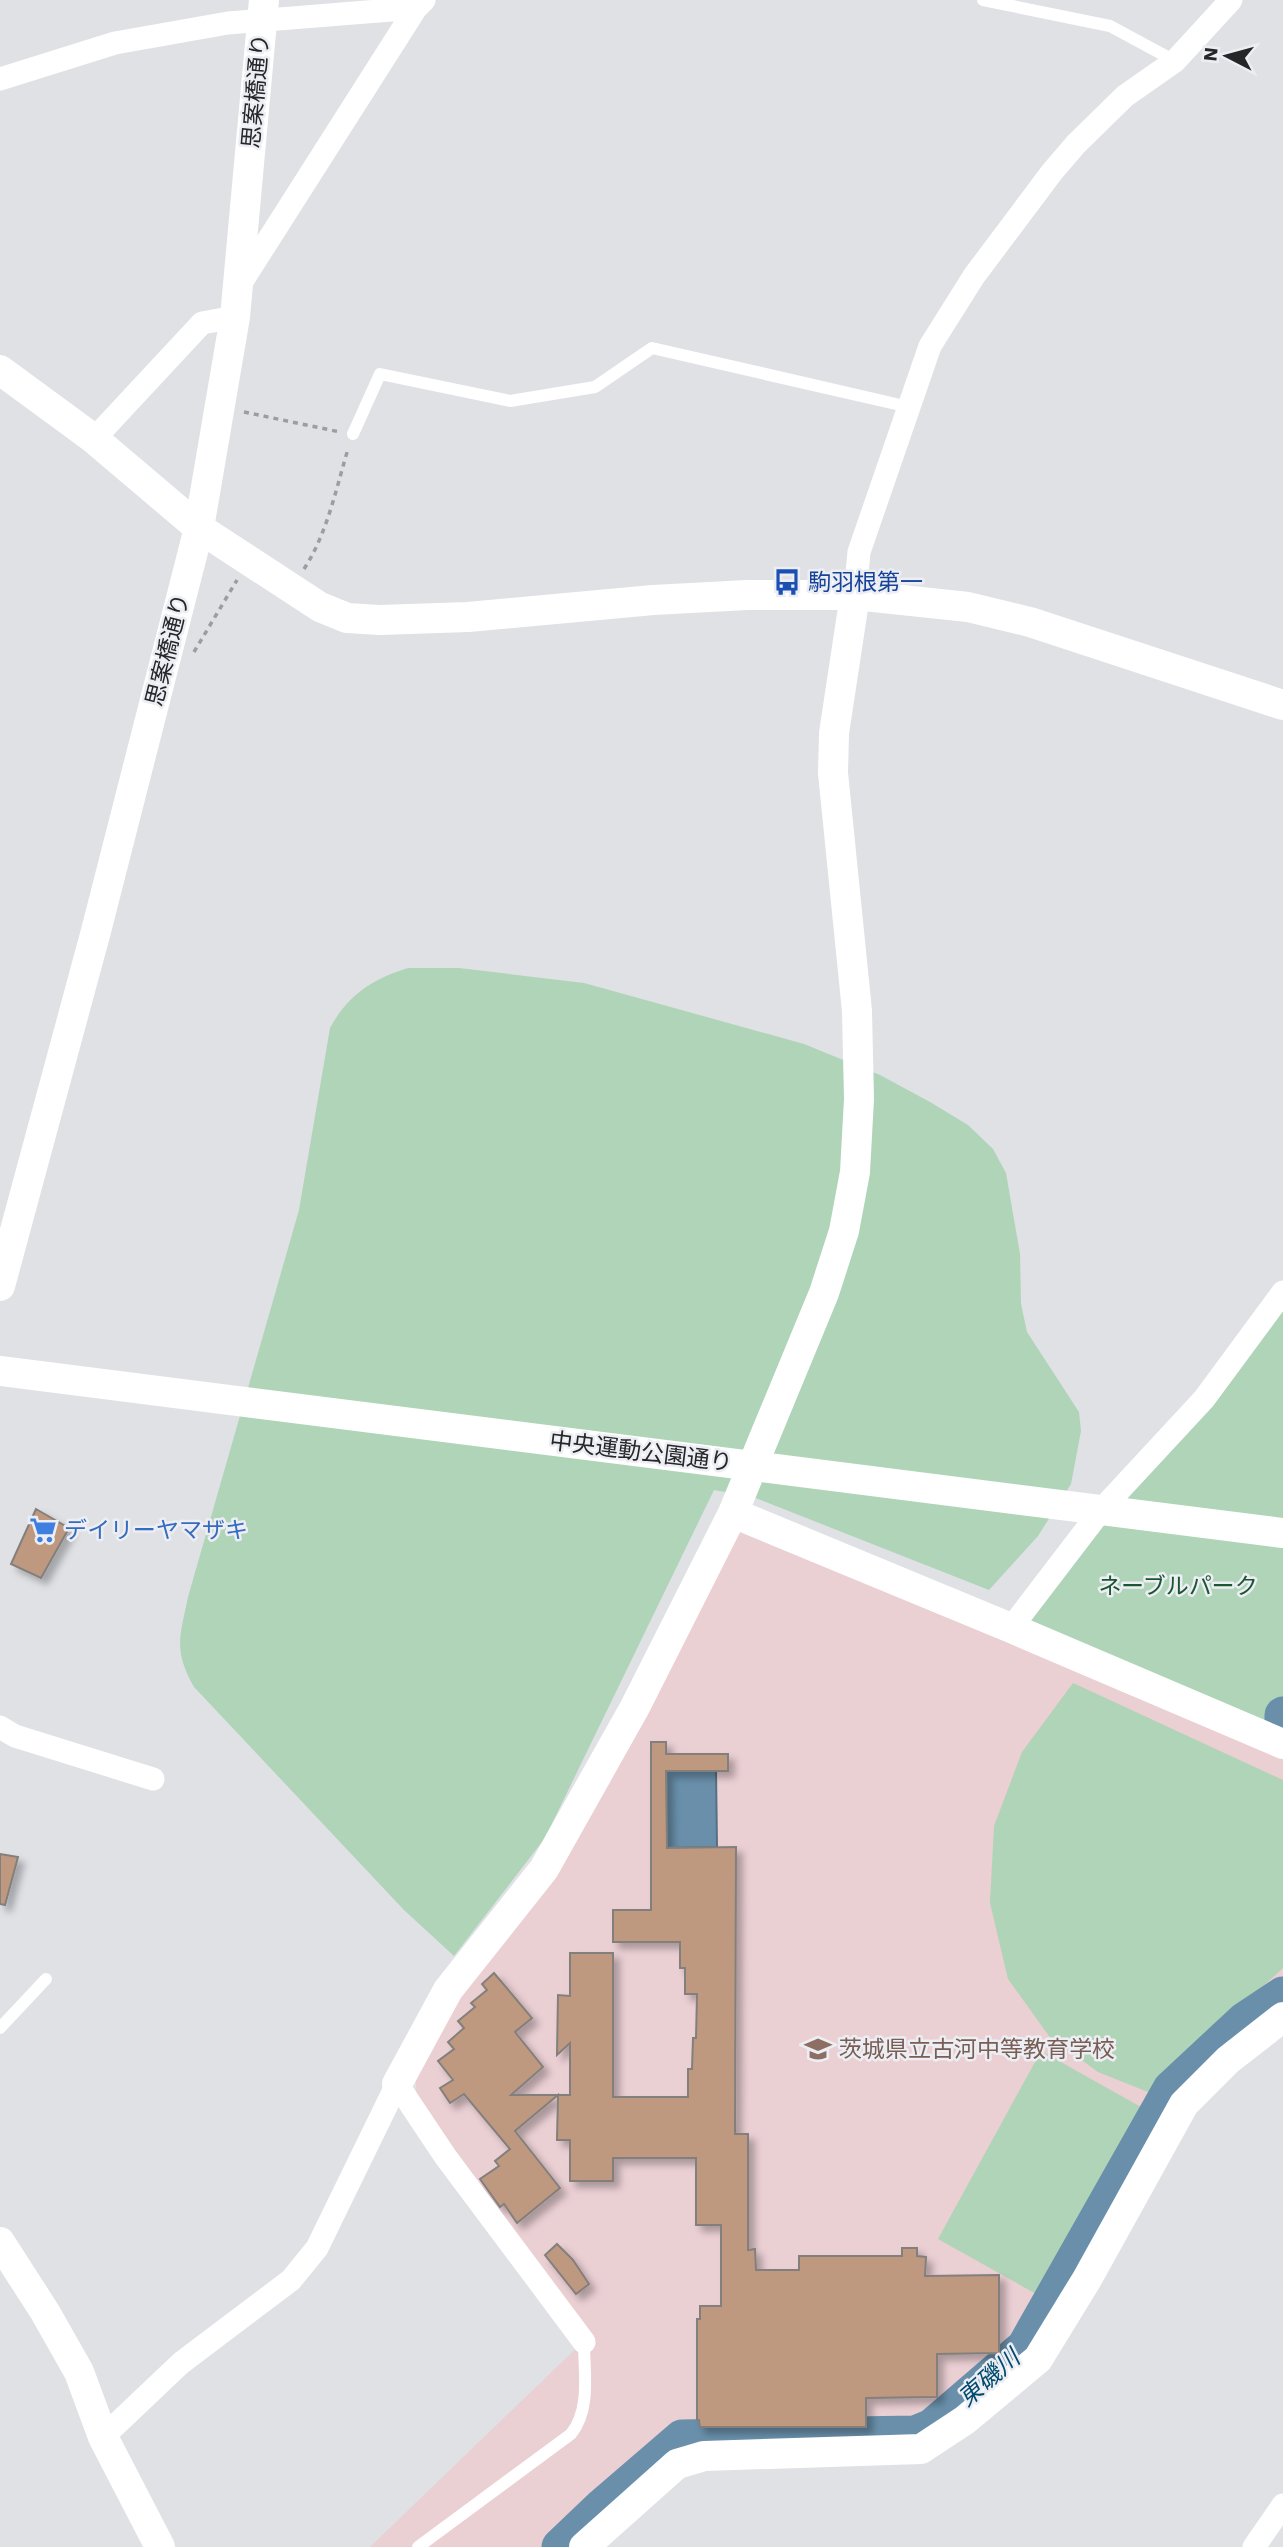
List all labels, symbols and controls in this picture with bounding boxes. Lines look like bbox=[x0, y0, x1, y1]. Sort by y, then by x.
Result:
north arrow bbox=[1192, 21, 1262, 91]
street label: 思案橋通り bbox=[238, 33, 274, 149]
text: N bbox=[1198, 46, 1223, 62]
bus stop icon: 駒羽根第一 bbox=[772, 567, 802, 597]
place label: 駒羽根第一 bbox=[808, 569, 923, 596]
street label: 思案橋通り bbox=[141, 591, 195, 709]
street label: 中央運動公園通り bbox=[548, 1427, 734, 1477]
supermarket icon: デイリーヤマザキ bbox=[28, 1515, 58, 1545]
place label: デイリーヤマザキ bbox=[64, 1517, 248, 1544]
park label: ネーブルパーク bbox=[1098, 1573, 1258, 1600]
school or university icon: 茨城県立古河中等教育学校 bbox=[803, 2034, 833, 2064]
place label: 茨城県立古河中等教育学校 bbox=[839, 2036, 1115, 2063]
water label: 東磯川 bbox=[953, 2342, 1028, 2412]

